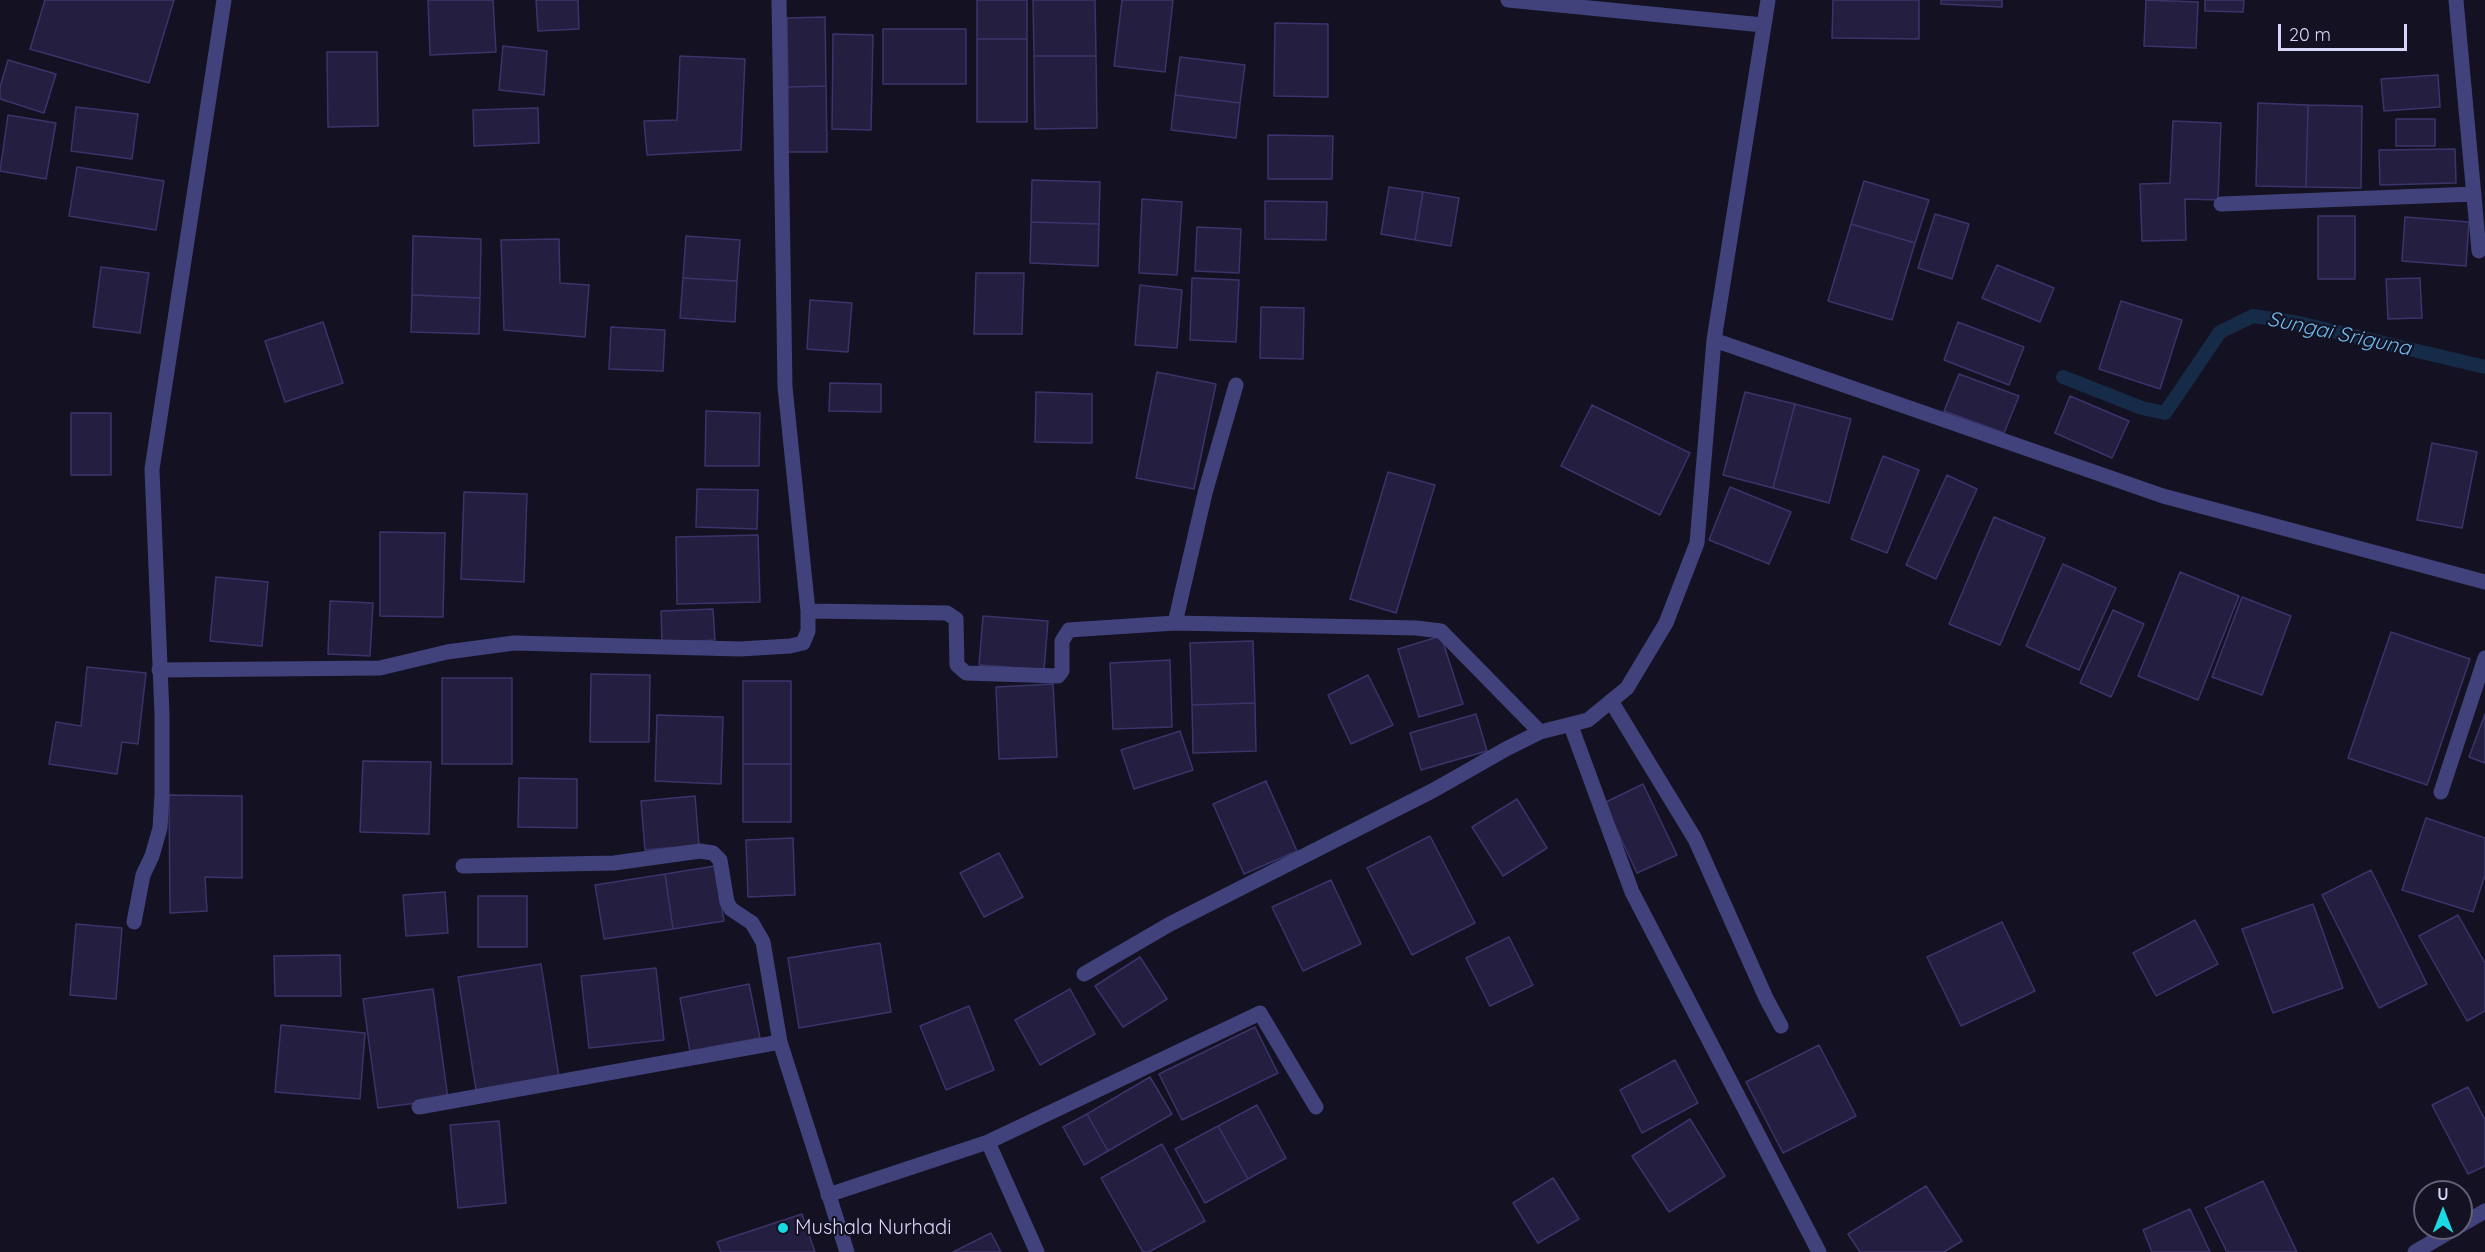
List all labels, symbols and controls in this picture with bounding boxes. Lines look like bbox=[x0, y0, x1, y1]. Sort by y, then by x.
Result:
scale bar bbox=[2281, 12, 2410, 50]
text: 20 m bbox=[2289, 23, 2331, 46]
water label: Sungai Sriguna bbox=[2265, 307, 2413, 361]
north arrow bbox=[2413, 1180, 2473, 1240]
text: U bbox=[2437, 1184, 2449, 1204]
place label: Mushala Nurhadi bbox=[795, 1216, 951, 1240]
marker: Mushala Nurhadi bbox=[776, 1221, 790, 1235]

